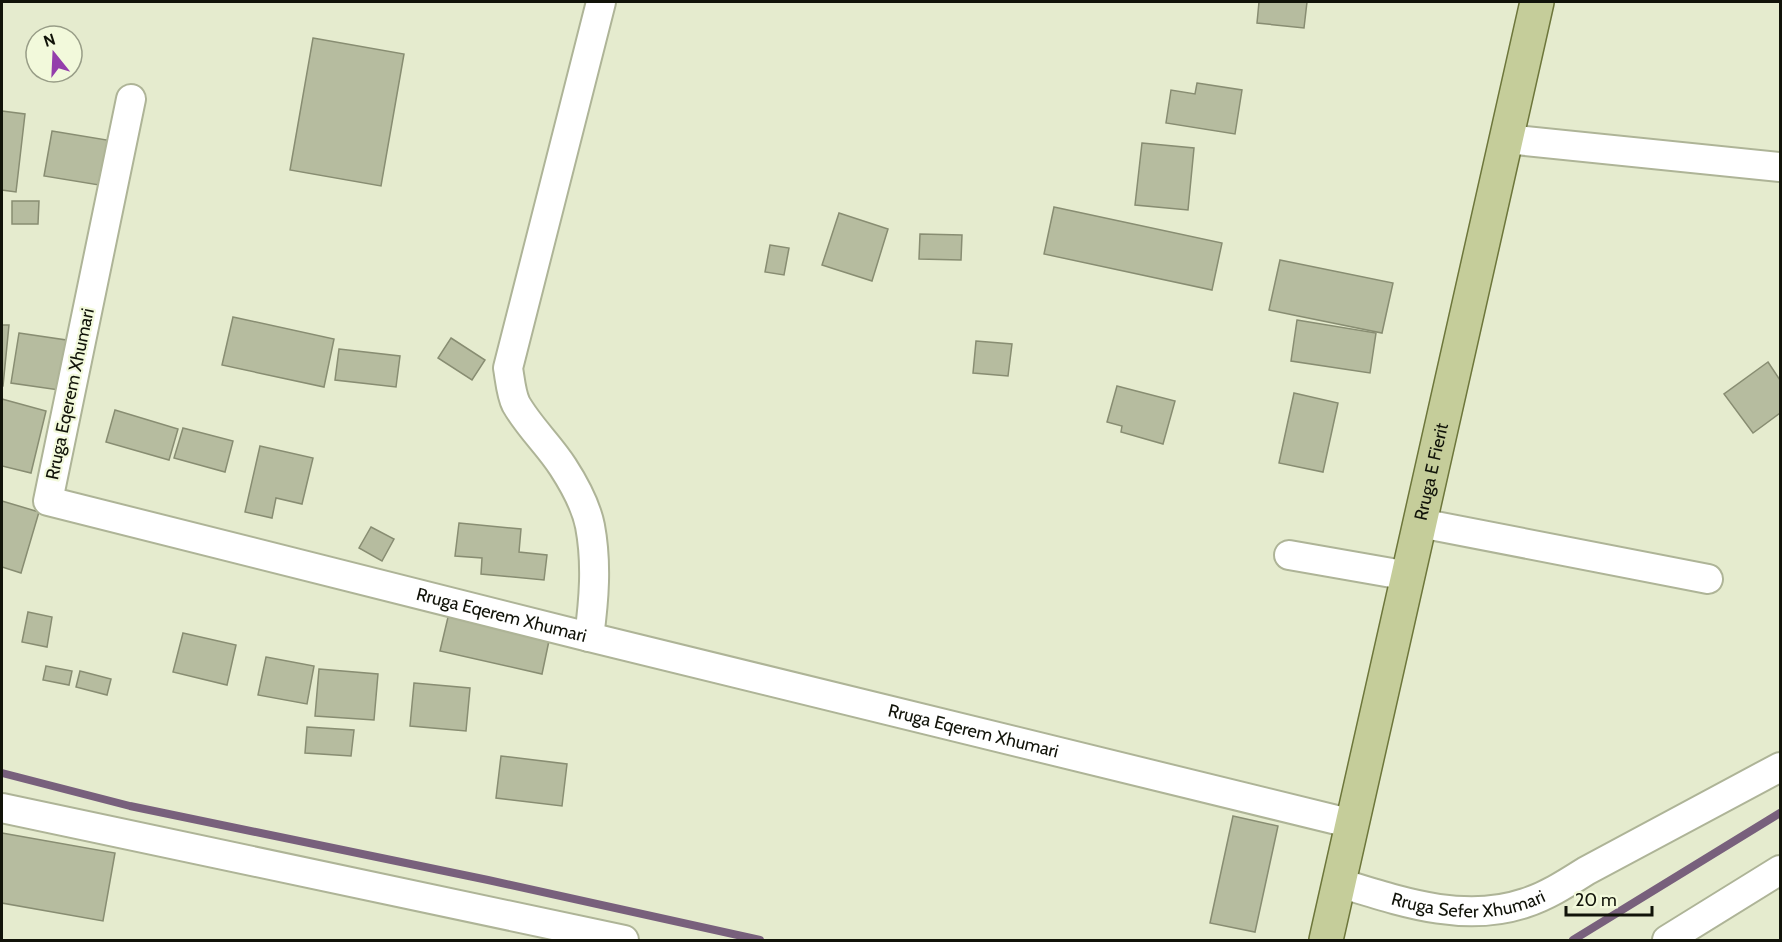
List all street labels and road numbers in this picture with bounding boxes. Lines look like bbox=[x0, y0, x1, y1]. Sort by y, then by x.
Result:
street label: Rruga Eqerem Xhumari bbox=[41, 306, 99, 482]
street label: Rruga E Fierit bbox=[1410, 421, 1453, 523]
street label: Rruga Eqerem Xhumari bbox=[414, 583, 589, 647]
street label: Rruga Eqerem Xhumari bbox=[886, 700, 1061, 763]
street label: Rruga Sefer Xhumari bbox=[1389, 885, 1549, 922]

